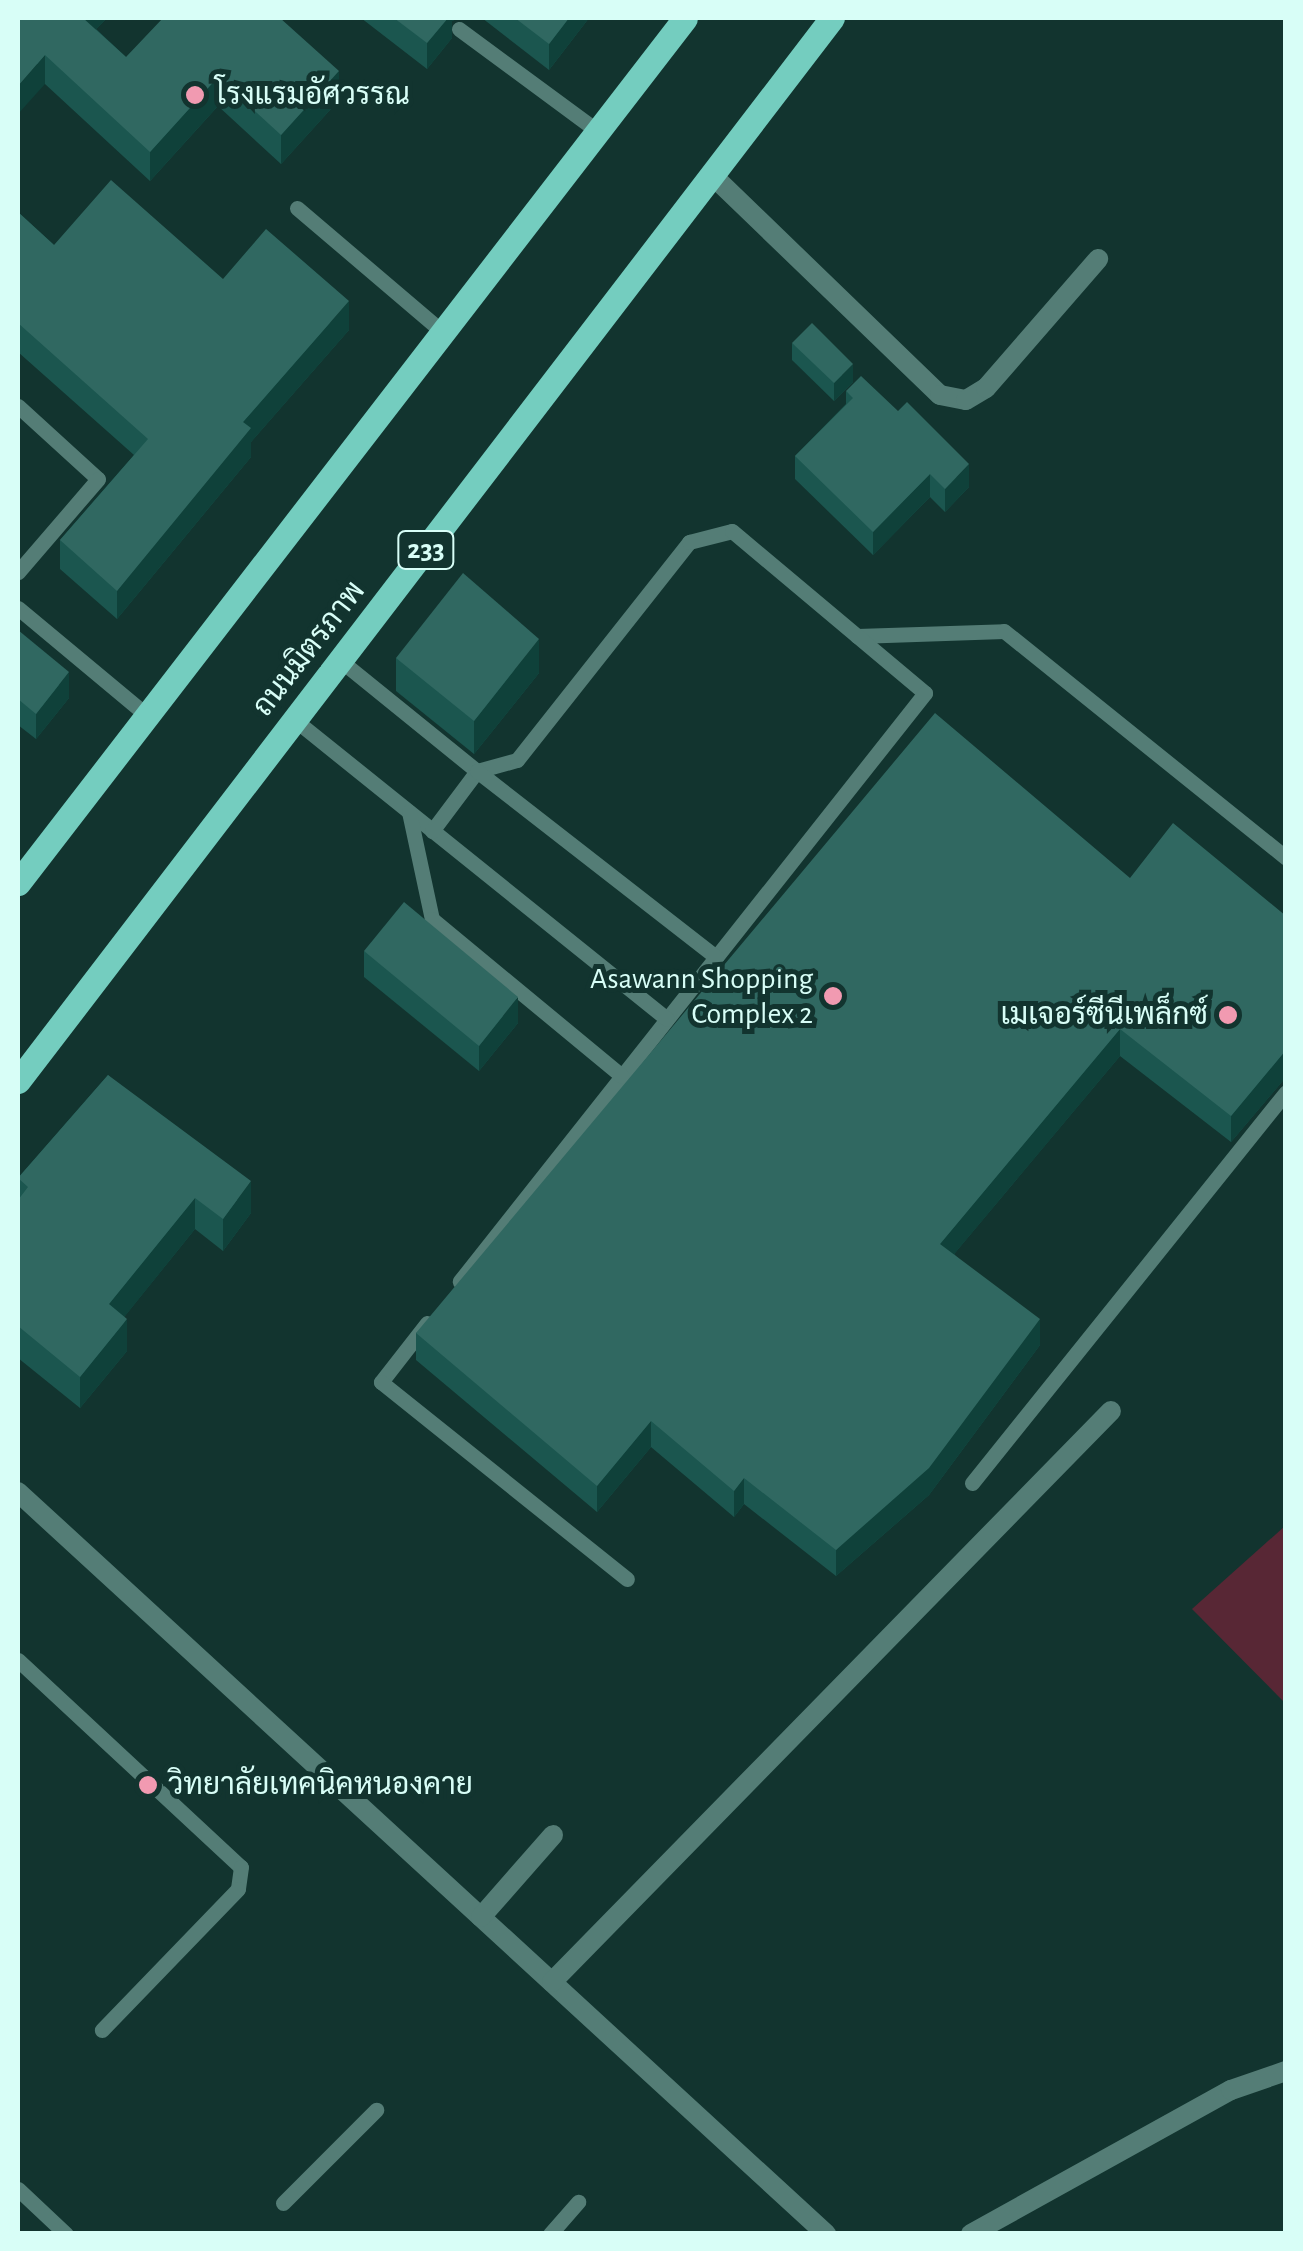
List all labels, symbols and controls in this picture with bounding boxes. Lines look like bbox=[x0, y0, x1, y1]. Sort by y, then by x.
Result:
place label: โรงแรมอัศวรรณ bbox=[215, 77, 410, 113]
marker: โรงแรมอัศวรรณ bbox=[184, 84, 206, 106]
road number: 233 bbox=[396, 527, 456, 573]
street label: ถนนมิตรภาพ bbox=[245, 574, 373, 724]
place label: Asawann Shopping Complex 2 bbox=[590, 961, 813, 1032]
marker: Asawann Shopping Complex 2 bbox=[822, 985, 844, 1007]
place label: เมเจอร์ซีนีเพล็กซ์ bbox=[1001, 997, 1208, 1033]
marker: เมเจอร์ซีนีเพล็กซ์ bbox=[1217, 1004, 1239, 1026]
place label: วิทยาลัยเทคนิคหนองคาย bbox=[168, 1767, 473, 1803]
marker: วิทยาลัยเทคนิคหนองคาย bbox=[137, 1774, 159, 1796]

